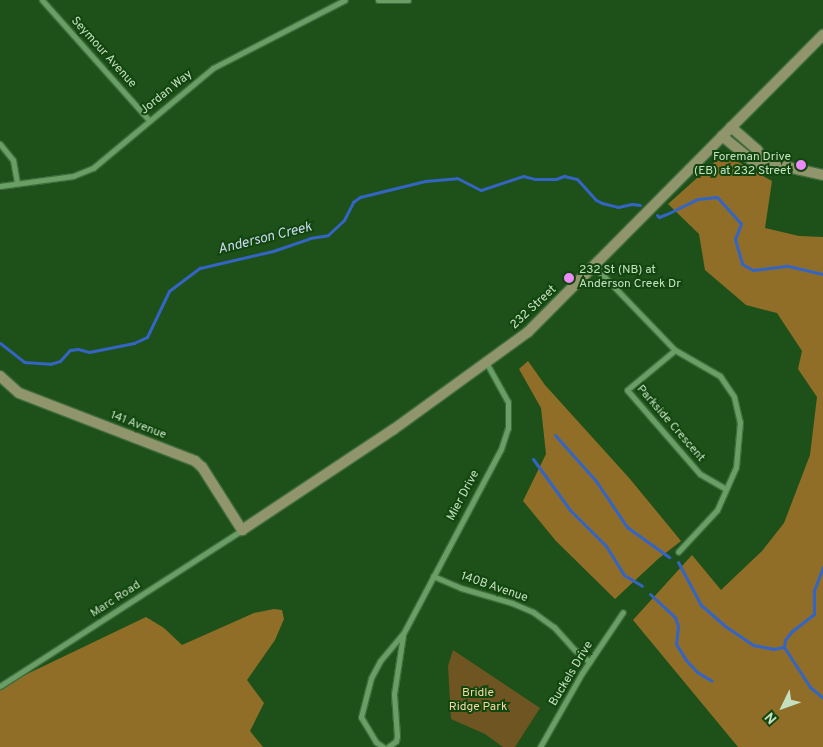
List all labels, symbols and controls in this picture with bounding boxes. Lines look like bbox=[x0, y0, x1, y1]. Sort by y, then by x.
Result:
street label: Seymour Avenue bbox=[67, 14, 139, 92]
street label: Jordan Way bbox=[138, 68, 196, 118]
place label: Foreman Drive (EB) at 232 Street bbox=[694, 151, 791, 179]
marker: Foreman Drive (EB) at 232 Street bbox=[795, 159, 807, 171]
water label: Anderson Creek bbox=[216, 219, 314, 259]
place label: 232 St (NB) at Anderson Creek Dr bbox=[579, 264, 681, 292]
marker: 232 St (NB) at Anderson Creek Dr bbox=[563, 272, 575, 284]
street label: 232 Street bbox=[508, 283, 560, 333]
street label: Parkside Crescent bbox=[633, 383, 707, 465]
street label: 141 Avenue bbox=[108, 409, 168, 443]
street label: Mier Drive bbox=[445, 468, 483, 524]
street label: 140B Avenue bbox=[458, 570, 530, 606]
street label: Marc Road bbox=[88, 579, 144, 621]
street label: Buckels Drive bbox=[547, 639, 597, 709]
north arrow bbox=[758, 682, 808, 732]
park label: Bridle Ridge Park bbox=[449, 687, 507, 715]
text: N bbox=[762, 708, 781, 727]

